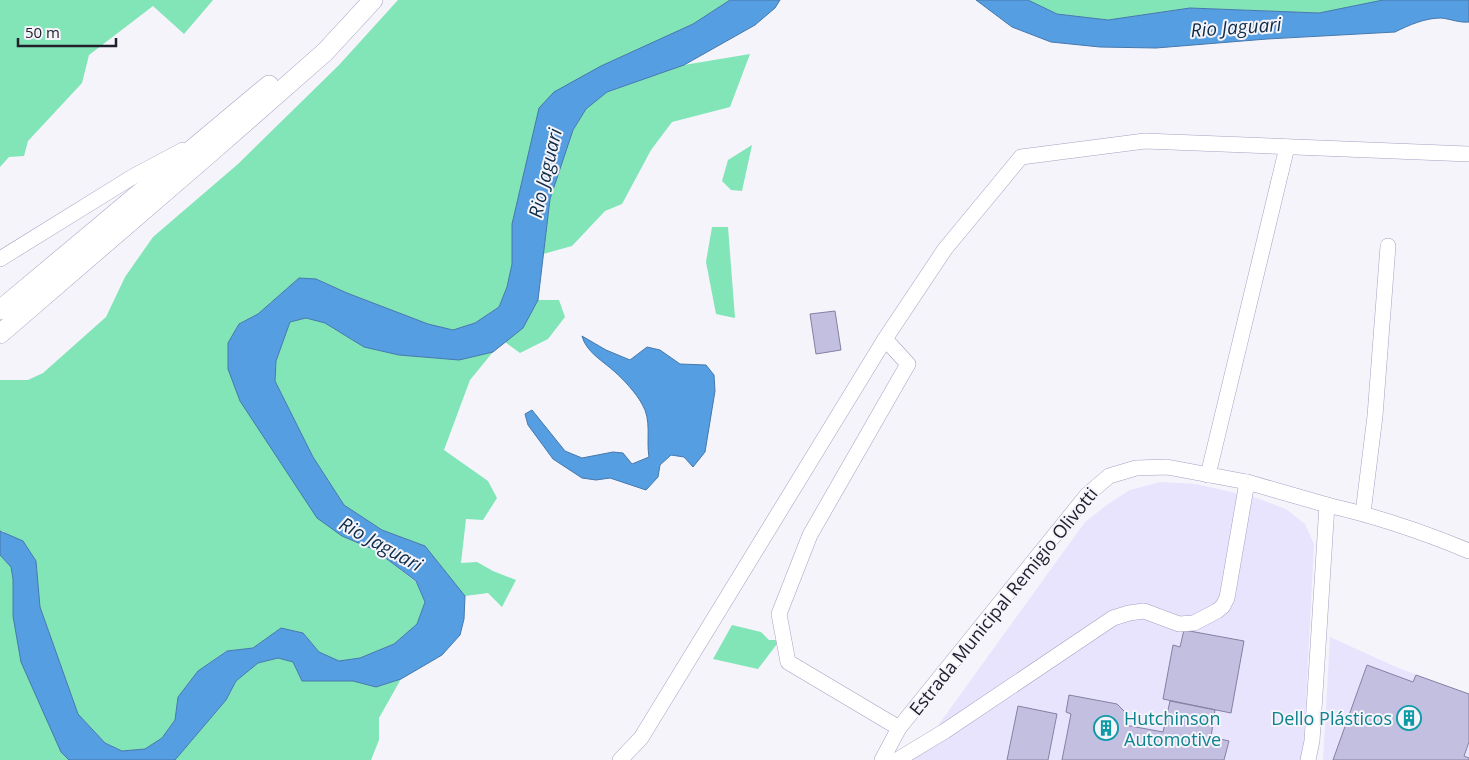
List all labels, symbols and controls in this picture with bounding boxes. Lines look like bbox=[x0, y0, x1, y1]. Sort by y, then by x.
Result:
water label: Rio Jaguari bbox=[1190, 11, 1283, 43]
scale bar bbox=[18, 15, 115, 47]
text: 50 m bbox=[25, 22, 60, 42]
water label: Rio Jaguari bbox=[522, 125, 568, 220]
street label: Estrada Municipal Remigio Olivotti bbox=[903, 482, 1103, 720]
water label: Rio Jaguari bbox=[335, 511, 428, 578]
building icon: Dello Plásticos bbox=[1396, 705, 1422, 731]
place label: Hutchinson Automotive bbox=[1124, 706, 1221, 751]
place label: Dello Plásticos bbox=[1271, 706, 1392, 730]
building icon: Hutchinson Automotive bbox=[1093, 715, 1119, 741]

